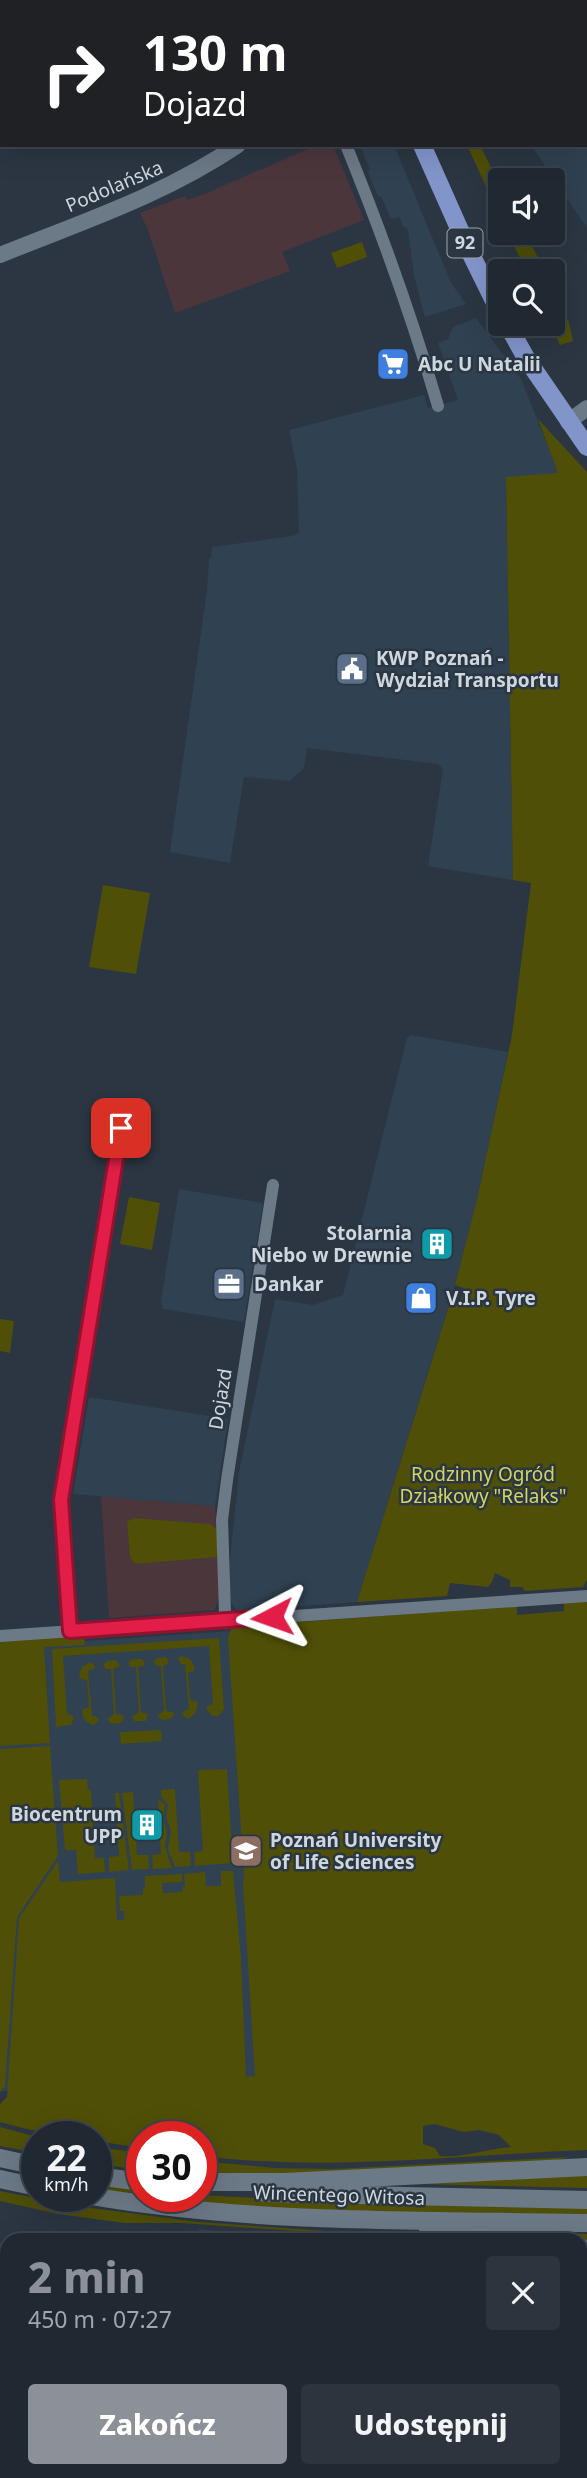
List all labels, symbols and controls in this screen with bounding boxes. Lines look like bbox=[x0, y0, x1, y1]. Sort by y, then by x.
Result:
text: 130 m bbox=[143, 19, 288, 85]
icon: right bbox=[28, 28, 119, 119]
text: Dojazd bbox=[143, 82, 247, 125]
street label: Podolańska bbox=[61, 154, 167, 218]
map controls bbox=[488, 168, 565, 336]
button: sound bbox=[488, 168, 565, 245]
road number: 92 bbox=[448, 229, 482, 258]
button: search bbox=[488, 259, 565, 336]
supermarket icon: Abc U Natalii bbox=[374, 345, 412, 383]
place label: Abc U Natalii bbox=[418, 351, 541, 377]
place label: KWP Poznań - Wydział Transportu bbox=[376, 645, 559, 693]
public building icon: KWP Poznań - Wydział Transportu bbox=[333, 650, 371, 688]
pin bbox=[91, 1098, 151, 1158]
icon: arrive bbox=[102, 1109, 140, 1147]
place label: Stolarnia Niebo w Drewnie bbox=[251, 1220, 412, 1268]
building icon: Stolarnia Niebo w Drewnie bbox=[418, 1225, 456, 1263]
office icon: Dankar bbox=[210, 1265, 248, 1303]
place label: Dankar bbox=[254, 1271, 324, 1297]
shop icon: V.I.P. Tyre bbox=[402, 1279, 440, 1317]
place label: V.I.P. Tyre bbox=[446, 1285, 536, 1311]
street label: Dojazd bbox=[202, 1367, 238, 1431]
park label: Rodzinny Ogród Działkowy "Relaks" bbox=[400, 1461, 566, 1509]
position arrow bbox=[235, 1580, 309, 1654]
place label: Biocentrum UPP bbox=[11, 1801, 122, 1849]
building icon: Biocentrum UPP bbox=[128, 1806, 166, 1844]
place label: Poznań University of Life Sciences bbox=[270, 1827, 441, 1875]
school or university icon: Poznań University of Life Sciences bbox=[227, 1832, 265, 1870]
speed limit sign: 30 bbox=[126, 2121, 217, 2212]
text: 22 bbox=[46, 2134, 87, 2181]
text: km/h bbox=[44, 2172, 89, 2196]
street label: Wincentego Witosa bbox=[252, 2179, 426, 2211]
text: 2 min bbox=[28, 2248, 145, 2305]
button: close bbox=[486, 2256, 560, 2330]
text: 450 m · 07:27 bbox=[28, 2303, 172, 2335]
button: Zakończ bbox=[28, 2384, 287, 2464]
button: Udostępnij bbox=[301, 2384, 560, 2464]

